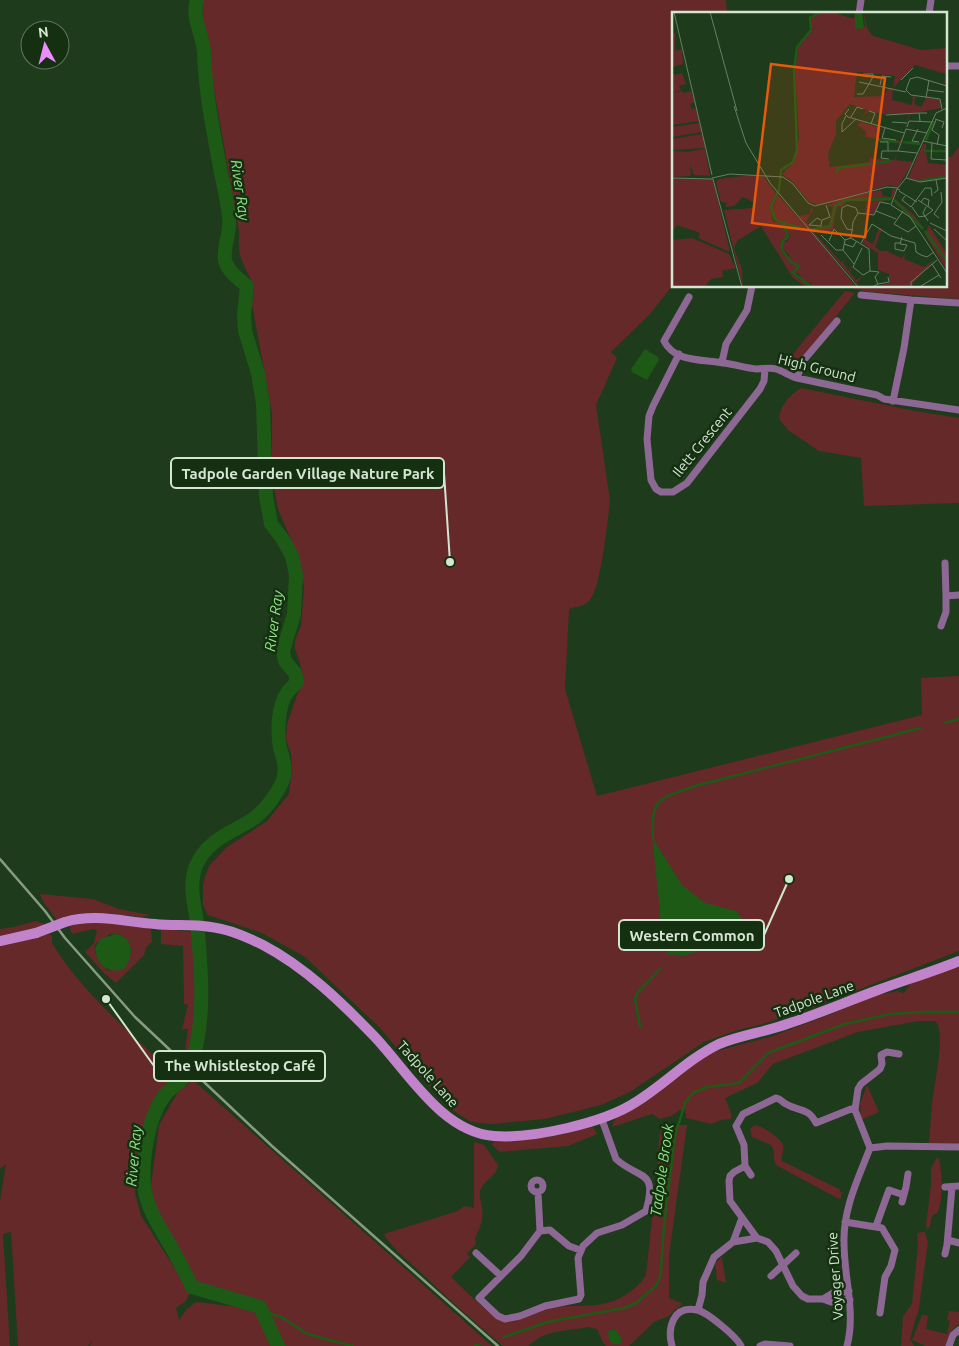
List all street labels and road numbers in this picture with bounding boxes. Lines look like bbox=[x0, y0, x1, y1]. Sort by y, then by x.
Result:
street label: High Ground bbox=[777, 351, 857, 385]
street label: Ilett Crescent bbox=[669, 404, 735, 480]
street label: Tadpole Lane bbox=[772, 977, 856, 1021]
street label: Tadpole Lane bbox=[394, 1038, 462, 1110]
street label: Voyager Drive bbox=[824, 1232, 846, 1320]

